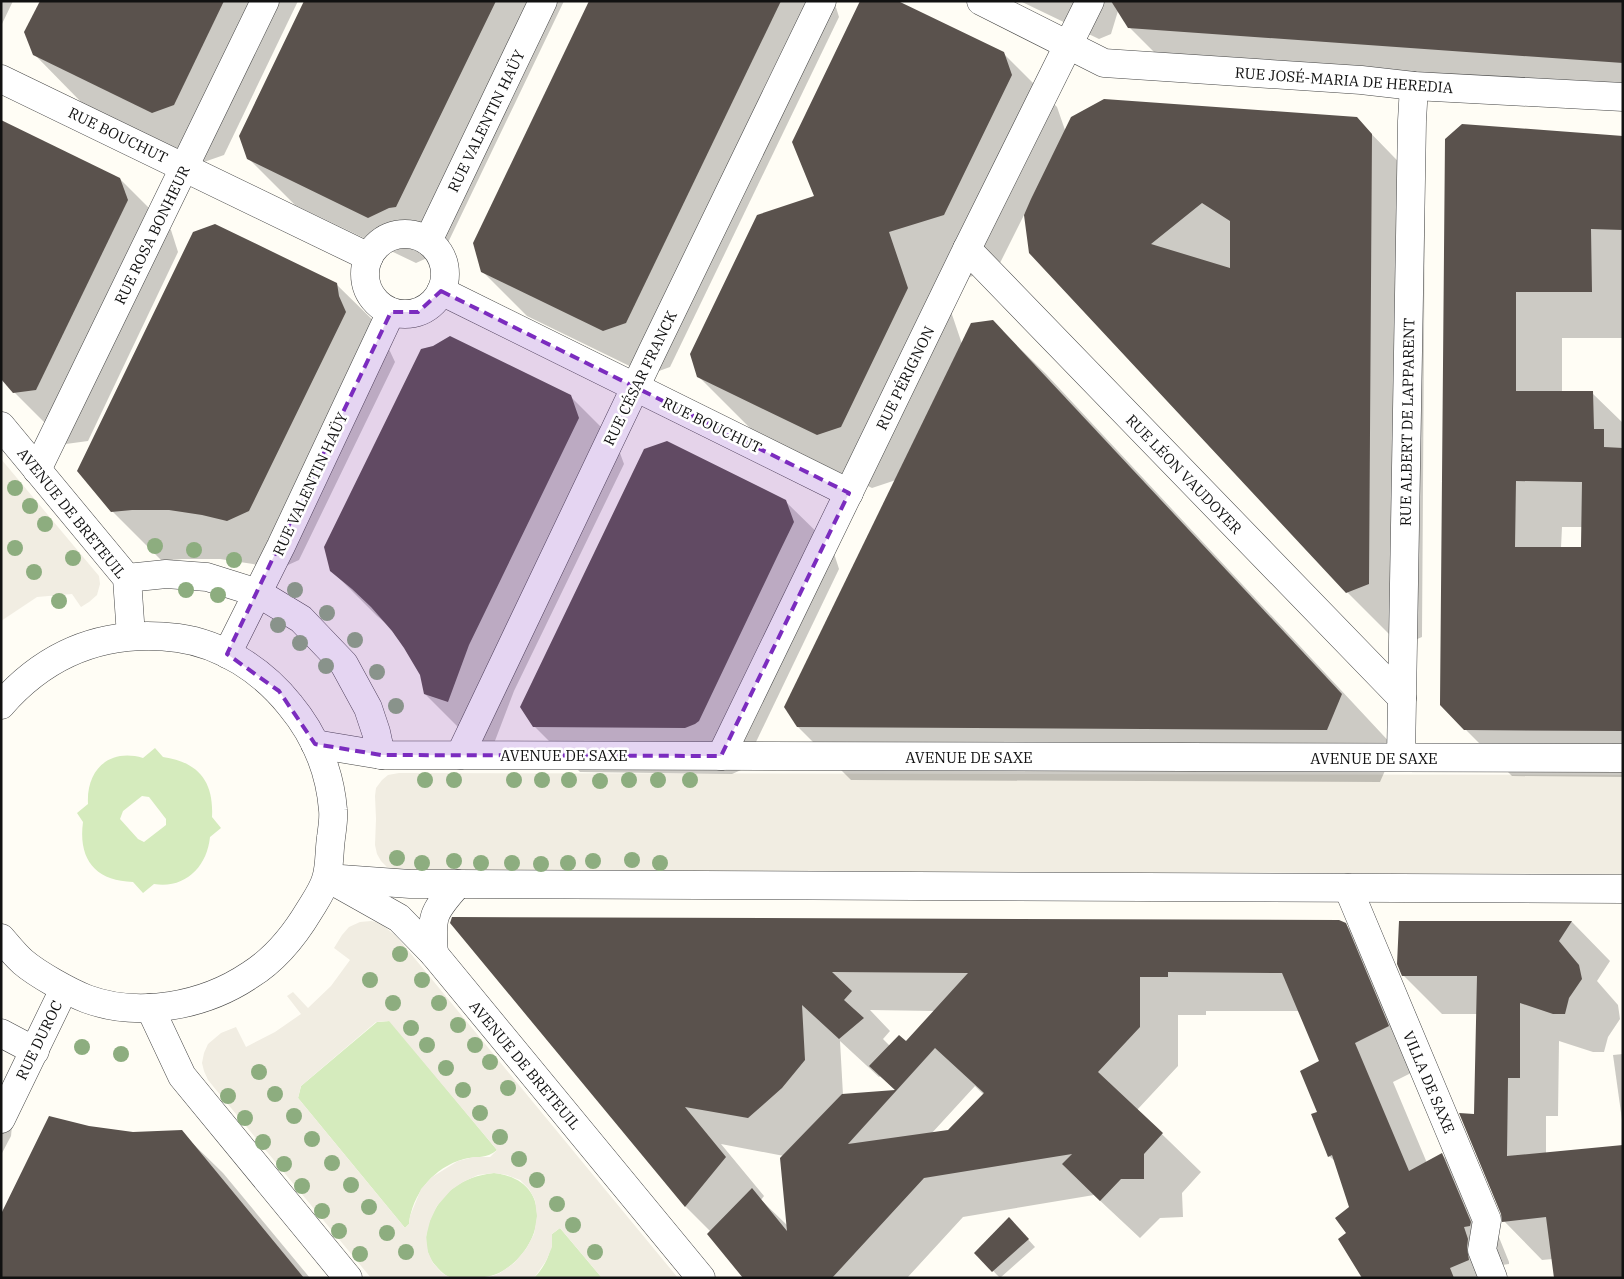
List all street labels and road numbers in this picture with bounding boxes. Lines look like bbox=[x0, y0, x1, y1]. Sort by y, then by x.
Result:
street label: RUE VALENTIN HAÜY bbox=[443, 46, 529, 195]
street label: RUE JOSÉ-MARIA DE HEREDIA bbox=[1234, 63, 1455, 97]
street label: RUE BOUCHUT bbox=[65, 103, 171, 167]
street label: RUE ROSA BONHEUR bbox=[110, 162, 194, 308]
street label: RUE CÉSAR FRANCK bbox=[599, 307, 681, 449]
street label: RUE ALBERT DE LAPPARENT bbox=[1396, 317, 1418, 526]
street label: RUE PÉRIGNON bbox=[872, 323, 938, 433]
street label: RUE BOUCHUT bbox=[659, 393, 765, 457]
street label: RUE VALENTIN HAÜY bbox=[268, 409, 352, 559]
street label: RUE LÉON VAUDOYER bbox=[1122, 410, 1246, 538]
street label: AVENUE DE BRETEUIL bbox=[13, 444, 131, 582]
street label: AVENUE DE SAXE bbox=[500, 746, 628, 765]
street label: AVENUE DE SAXE bbox=[905, 748, 1033, 767]
street label: AVENUE DE SAXE bbox=[1310, 749, 1438, 768]
street label: RUE DUROC bbox=[12, 997, 66, 1083]
street label: AVENUE DE BRETEUIL bbox=[465, 997, 585, 1134]
street label: VILLA DE SAXE bbox=[1399, 1028, 1459, 1136]

